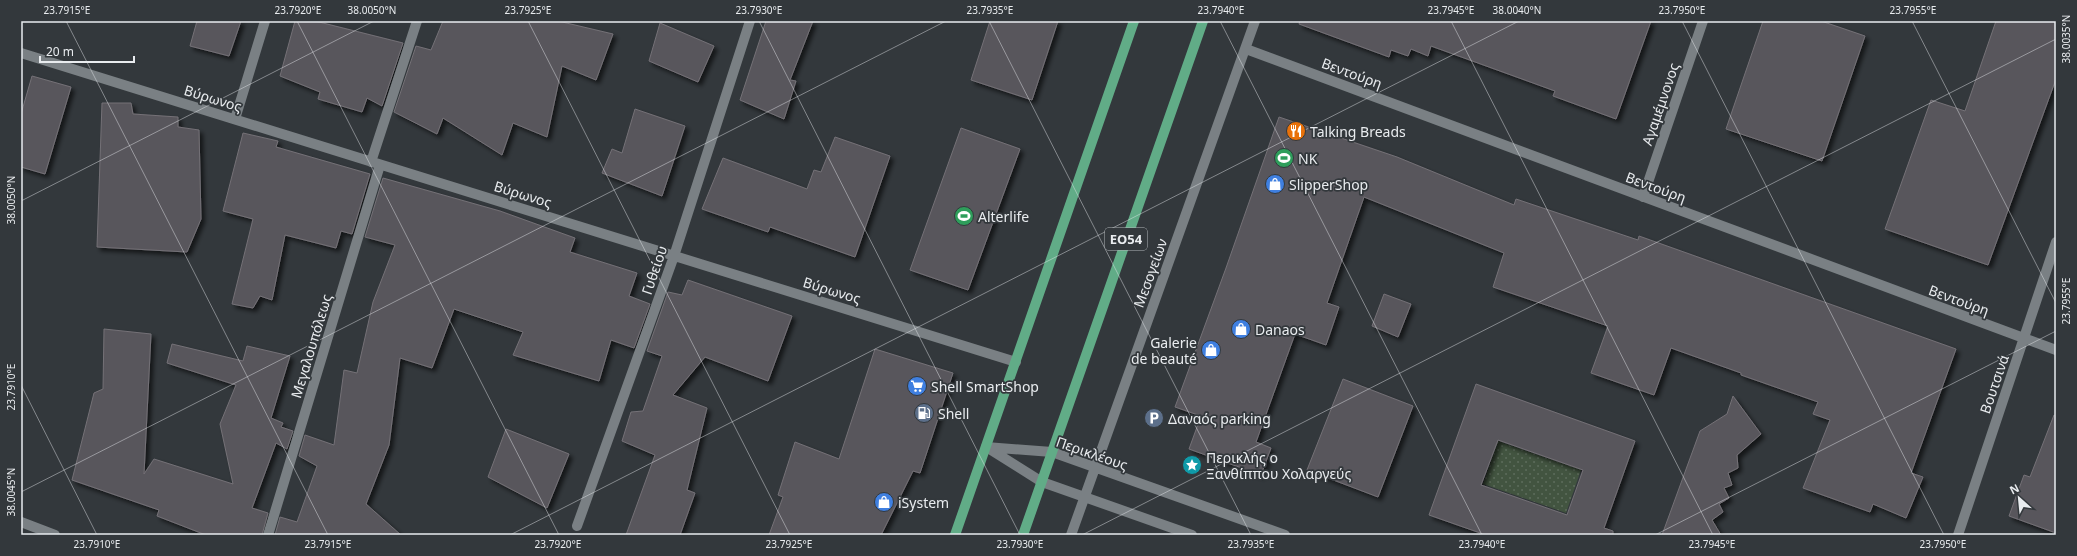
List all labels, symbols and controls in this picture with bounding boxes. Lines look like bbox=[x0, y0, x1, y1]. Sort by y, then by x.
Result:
text: 23.7915°E bbox=[44, 3, 90, 17]
text: 23.7920°E bbox=[275, 3, 321, 17]
text: 38.0050°N bbox=[348, 3, 396, 17]
text: 23.7925°E bbox=[505, 3, 551, 17]
text: 23.7930°E bbox=[736, 3, 782, 17]
text: 23.7935°E bbox=[967, 3, 1013, 17]
text: 23.7940°E bbox=[1198, 3, 1244, 17]
text: 23.7945°E bbox=[1428, 3, 1474, 17]
text: 38.0040°N bbox=[1493, 3, 1541, 17]
text: 23.7950°E bbox=[1659, 3, 1705, 17]
text: 23.7955°E bbox=[1890, 3, 1936, 17]
text: 38.0035°N bbox=[2059, 15, 2073, 63]
scale bar bbox=[40, 38, 134, 64]
text: 20 m bbox=[46, 43, 74, 60]
street label: Βεντούρη bbox=[1319, 53, 1385, 93]
street label: Αγαμέμνονος bbox=[1637, 60, 1683, 148]
street label: Βύρωνος bbox=[182, 80, 244, 116]
restaurant icon: Talking Breads bbox=[1285, 120, 1307, 142]
place label: Talking Breads bbox=[1310, 122, 1406, 141]
sports icon: NK bbox=[1273, 147, 1295, 169]
place label: NK bbox=[1298, 149, 1318, 168]
street label: Βεντούρη bbox=[1623, 167, 1689, 207]
shop icon: SlipperShop bbox=[1264, 173, 1286, 195]
place label: SlipperShop bbox=[1289, 175, 1368, 194]
text: 38.0050°N bbox=[4, 176, 18, 224]
street label: Βύρωνος bbox=[492, 176, 554, 212]
sports icon: Alterlife bbox=[953, 205, 975, 227]
place label: Alterlife bbox=[978, 207, 1029, 226]
road number: ΕΟ54 bbox=[1105, 228, 1147, 250]
street label: Μεσογείων bbox=[1129, 236, 1171, 310]
street label: Γυθείου bbox=[637, 243, 671, 297]
street label: Βύρωνος bbox=[801, 272, 863, 308]
text: 23.7955°E bbox=[2059, 278, 2073, 324]
street label: Βεντούρη bbox=[1926, 280, 1992, 320]
street label: Μεγαλουπόλεως bbox=[286, 292, 336, 400]
shop icon: Danaos bbox=[1230, 318, 1252, 340]
place label: Danaos bbox=[1255, 320, 1305, 339]
place label: Galerie de beauté bbox=[1131, 333, 1197, 368]
shop icon: Galerie de beauté bbox=[1200, 339, 1222, 361]
street label: Βουτσινά bbox=[1975, 352, 2013, 416]
text: 23.7910°E bbox=[4, 364, 18, 410]
supermarket icon: Shell SmartShop bbox=[906, 375, 928, 397]
place label: Shell SmartShop bbox=[931, 377, 1039, 396]
fuel station icon: Shell bbox=[913, 402, 935, 424]
place label: Shell bbox=[938, 404, 969, 423]
parking icon: Δαναός parking bbox=[1143, 407, 1165, 429]
place label: Δαναός parking bbox=[1168, 409, 1271, 428]
street label: Περικλέους bbox=[1054, 432, 1131, 474]
place label: Περικλής ο Ξανθίππου Χολαργεύς bbox=[1206, 448, 1351, 483]
place icon: Περικλής ο Ξανθίππου Χολαργεύς bbox=[1181, 454, 1203, 476]
text: 38.0045°N bbox=[4, 468, 18, 516]
north arrow bbox=[1999, 478, 2039, 518]
text: N bbox=[2007, 480, 2022, 497]
shop icon: iSystem bbox=[873, 491, 895, 513]
place label: iSystem bbox=[898, 493, 949, 512]
text: 23.7910°E bbox=[74, 537, 120, 551]
text: 23.7915°E bbox=[305, 537, 351, 551]
text: 23.7920°E bbox=[535, 537, 581, 551]
text: 23.7925°E bbox=[766, 537, 812, 551]
text: 23.7930°E bbox=[997, 537, 1043, 551]
text: 23.7935°E bbox=[1228, 537, 1274, 551]
text: 23.7940°E bbox=[1459, 537, 1505, 551]
text: 23.7945°E bbox=[1689, 537, 1735, 551]
text: 23.7950°E bbox=[1920, 537, 1966, 551]

